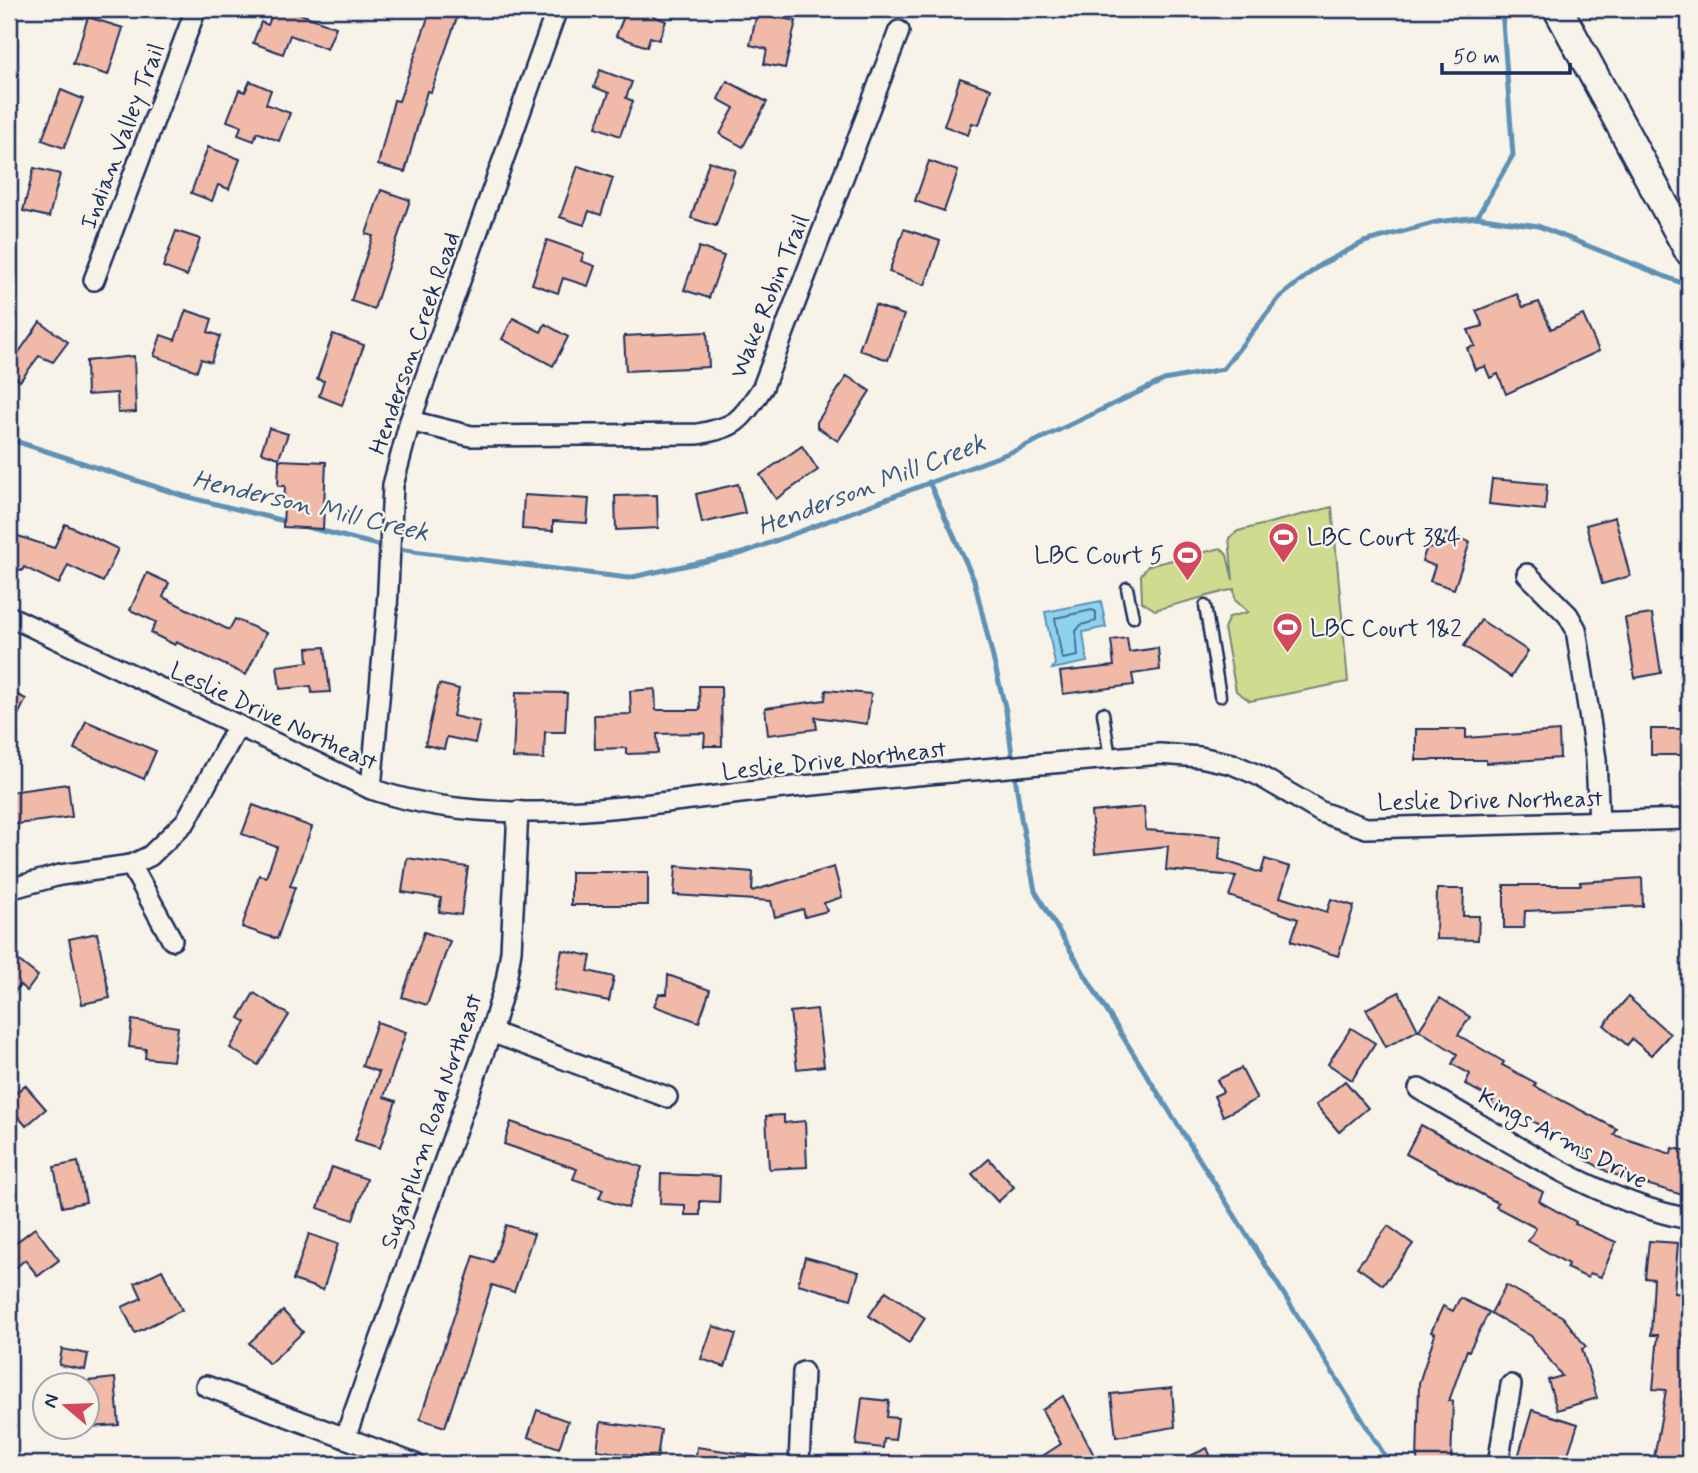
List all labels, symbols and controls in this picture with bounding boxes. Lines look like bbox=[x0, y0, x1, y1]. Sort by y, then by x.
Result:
scale bar bbox=[1442, 32, 1570, 76]
street label: Indian Valley Trail bbox=[74, 39, 173, 234]
text: 50 m bbox=[1453, 43, 1500, 71]
street label: Wake Robin Trail bbox=[723, 210, 817, 383]
street label: Henderson Creek Road bbox=[363, 228, 468, 459]
water label: Henderson Mill Creek bbox=[753, 427, 991, 545]
water label: Henderson Mill Creek bbox=[189, 463, 432, 551]
sports icon: LBC Court 3&4 bbox=[1267, 520, 1301, 564]
place label: LBC Court 3&4 bbox=[1307, 523, 1461, 554]
sports icon: LBC Court 5 bbox=[1170, 538, 1204, 582]
place label: LBC Court 5 bbox=[1034, 541, 1164, 572]
sports icon: LBC Court 1&2 bbox=[1270, 611, 1304, 655]
place label: LBC Court 1&2 bbox=[1310, 614, 1462, 645]
street label: Leslie Drive Northeast bbox=[165, 656, 382, 779]
street label: Leslie Drive Northeast bbox=[720, 734, 948, 789]
street label: Leslie Drive Northeast bbox=[1377, 784, 1603, 819]
street label: Sugarplum Road Northeast bbox=[374, 989, 494, 1254]
street label: Kings Arms Drive bbox=[1471, 1082, 1652, 1199]
north arrow bbox=[32, 1372, 102, 1442]
text: N bbox=[37, 1391, 65, 1411]

